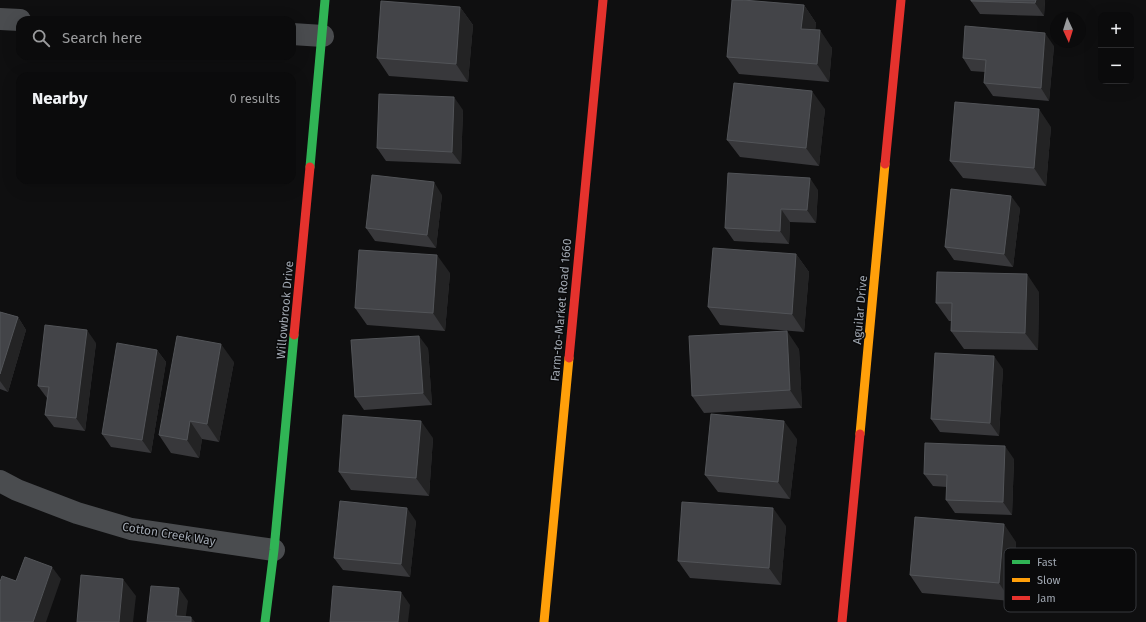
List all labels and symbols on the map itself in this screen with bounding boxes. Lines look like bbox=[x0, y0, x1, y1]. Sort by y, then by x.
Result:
north arrow bbox=[1050, 12, 1086, 48]
street label: Farm-to-Market Road 1660 bbox=[548, 238, 574, 382]
street label: Willowbrook Drive bbox=[274, 260, 296, 360]
street label: Aguilar Drive bbox=[850, 275, 870, 345]
street label: Cotton Creek Way bbox=[121, 520, 217, 548]
legend bbox=[1004, 548, 1136, 612]
text: Fast bbox=[1037, 556, 1057, 569]
text: Slow bbox=[1037, 574, 1061, 587]
text: Jam bbox=[1037, 592, 1056, 605]

